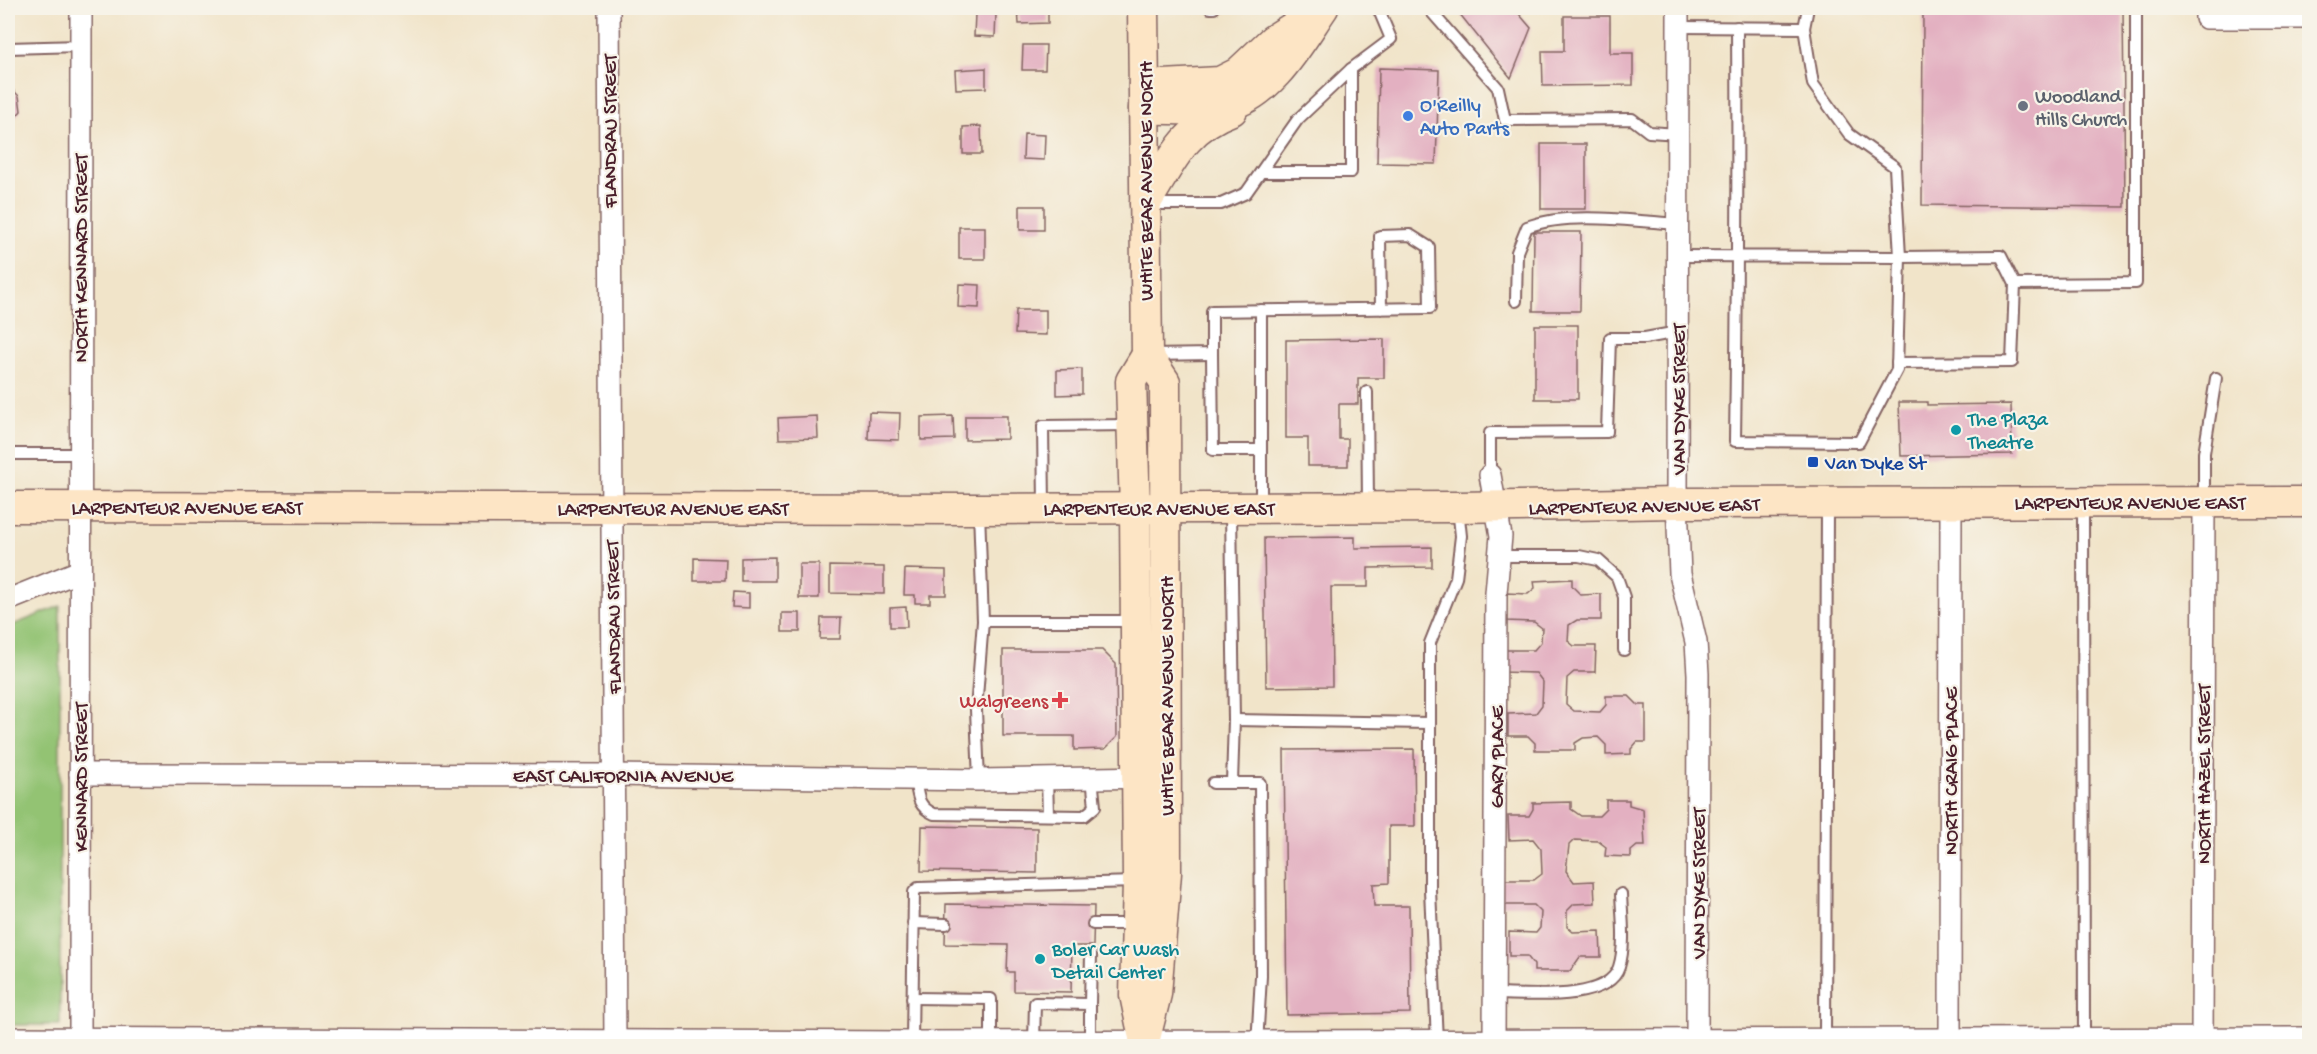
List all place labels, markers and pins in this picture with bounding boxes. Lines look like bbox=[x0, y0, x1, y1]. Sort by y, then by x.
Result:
place label: Woodland Hills Church bbox=[2035, 87, 2128, 133]
place label: O'Reilly Auto Parts bbox=[1420, 96, 1510, 142]
marker: Woodland Hills Church bbox=[2016, 99, 2030, 113]
marker: O'Reilly Auto Parts bbox=[1401, 109, 1415, 123]
place label: The Plaza Theatre bbox=[1967, 410, 2049, 456]
marker: The Plaza Theatre bbox=[1949, 423, 1963, 437]
place label: Van Dyke St bbox=[1824, 454, 1928, 477]
marker: Van Dyke St bbox=[1806, 455, 1820, 469]
place label: Walgreens bbox=[960, 692, 1049, 715]
marker: Walgreens bbox=[1053, 693, 1067, 707]
place label: Boler Car Wash Detail Center bbox=[1050, 940, 1179, 986]
marker: Boler Car Wash Detail Center bbox=[1033, 952, 1047, 966]

